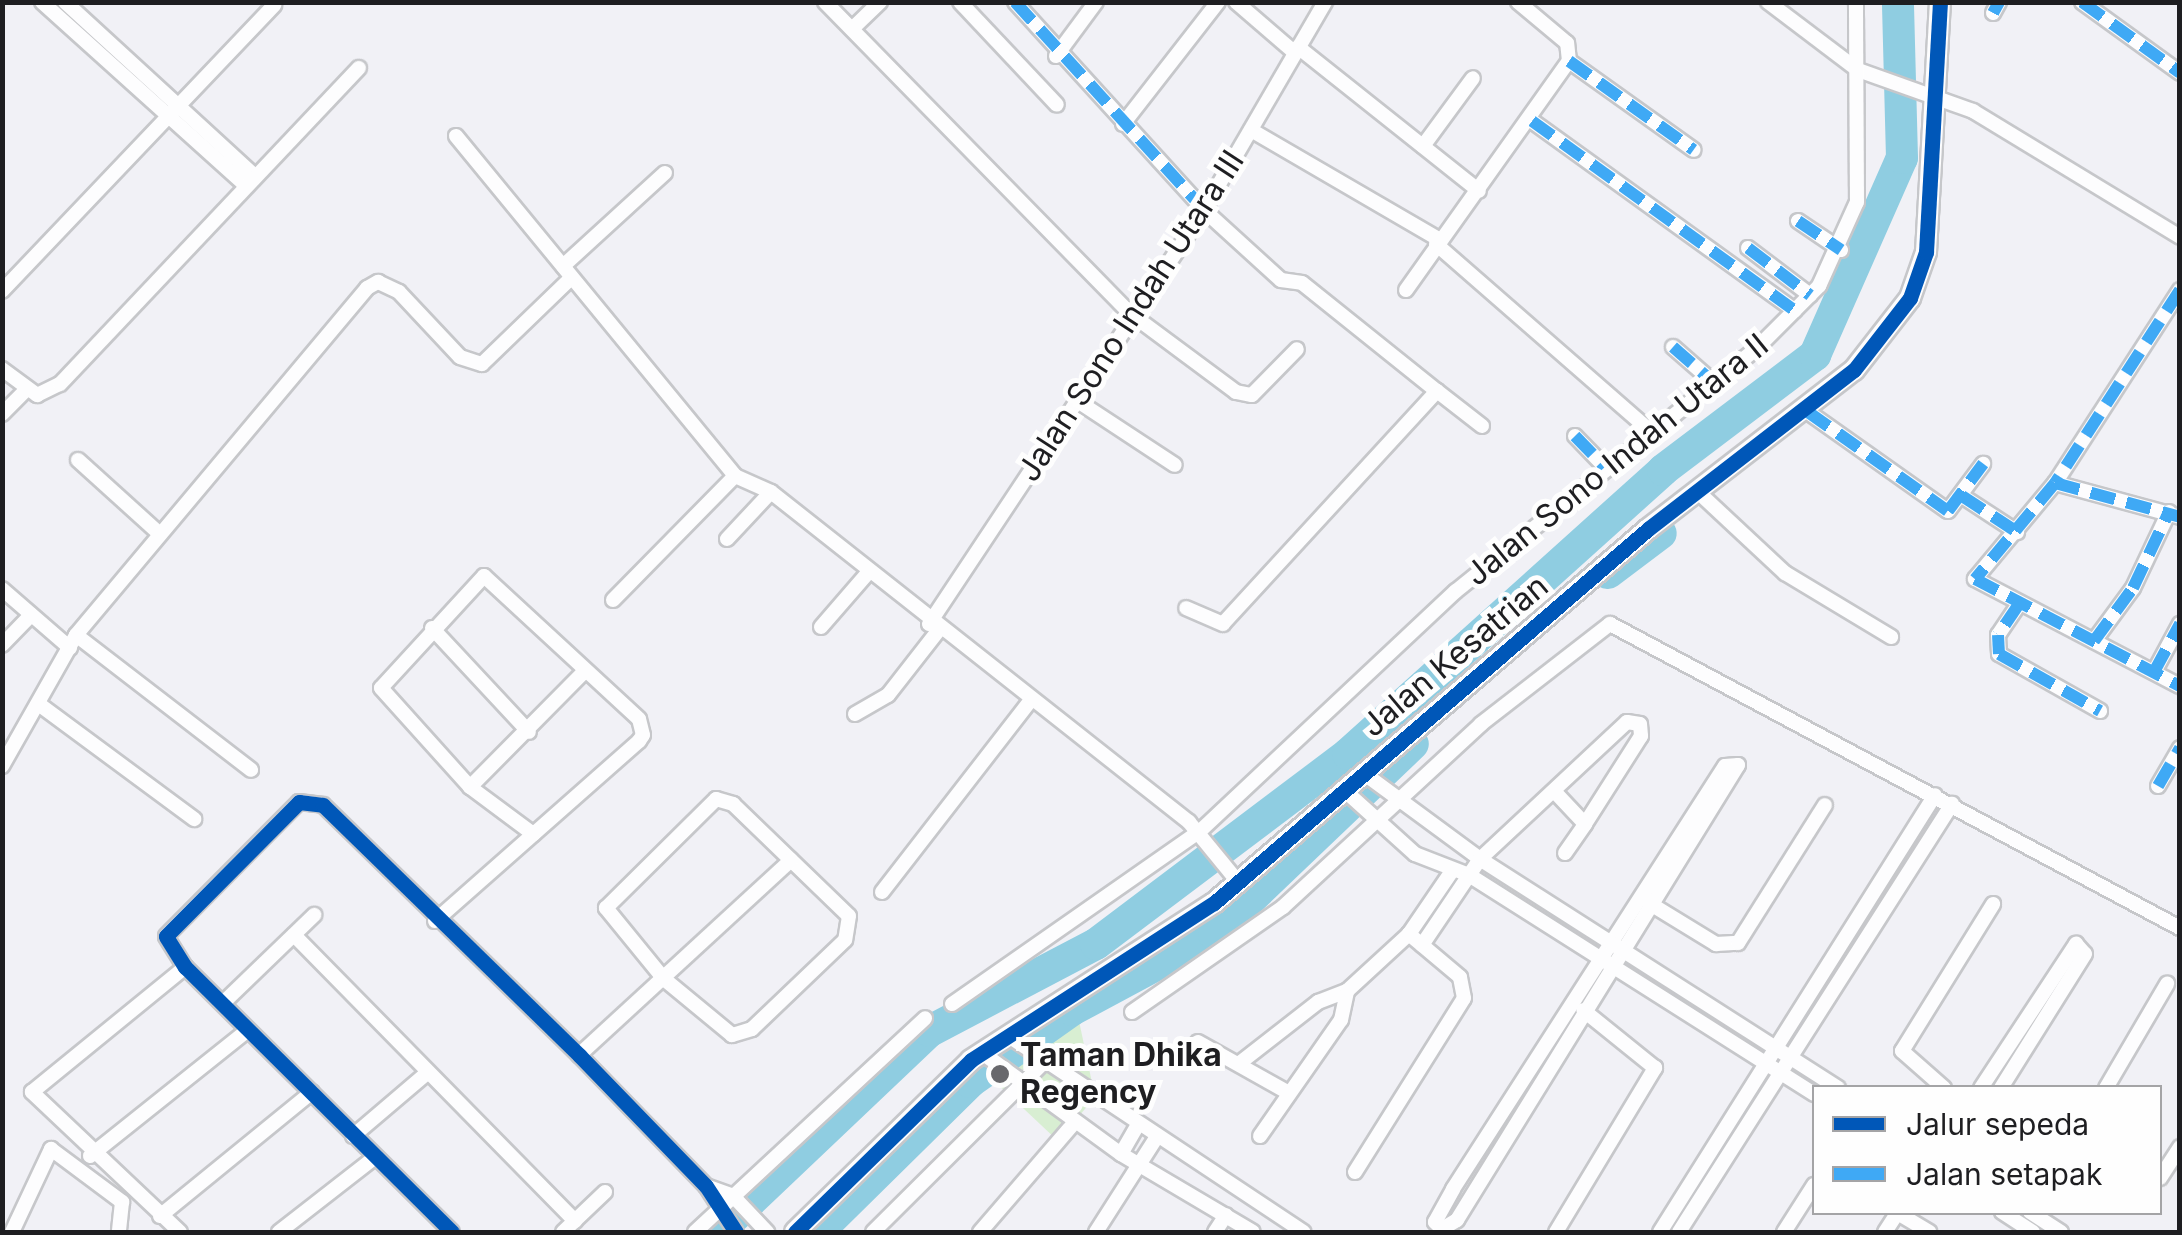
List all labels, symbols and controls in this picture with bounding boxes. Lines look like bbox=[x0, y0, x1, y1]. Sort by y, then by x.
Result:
street label: Jalan Sono Indah Utara III bbox=[1010, 143, 1252, 489]
street label: Jalan Sono Indah Utara II bbox=[1458, 326, 1776, 594]
street label: Jalan Kesatrian bbox=[1354, 567, 1556, 745]
place label: Taman Dhika Regency bbox=[1020, 1037, 1222, 1112]
marker: Taman Dhika Regency bbox=[989, 1063, 1011, 1085]
legend bbox=[1812, 1085, 2162, 1215]
text: Jalur sepeda bbox=[1906, 1106, 2089, 1142]
text: Jalan setapak bbox=[1906, 1156, 2102, 1192]

